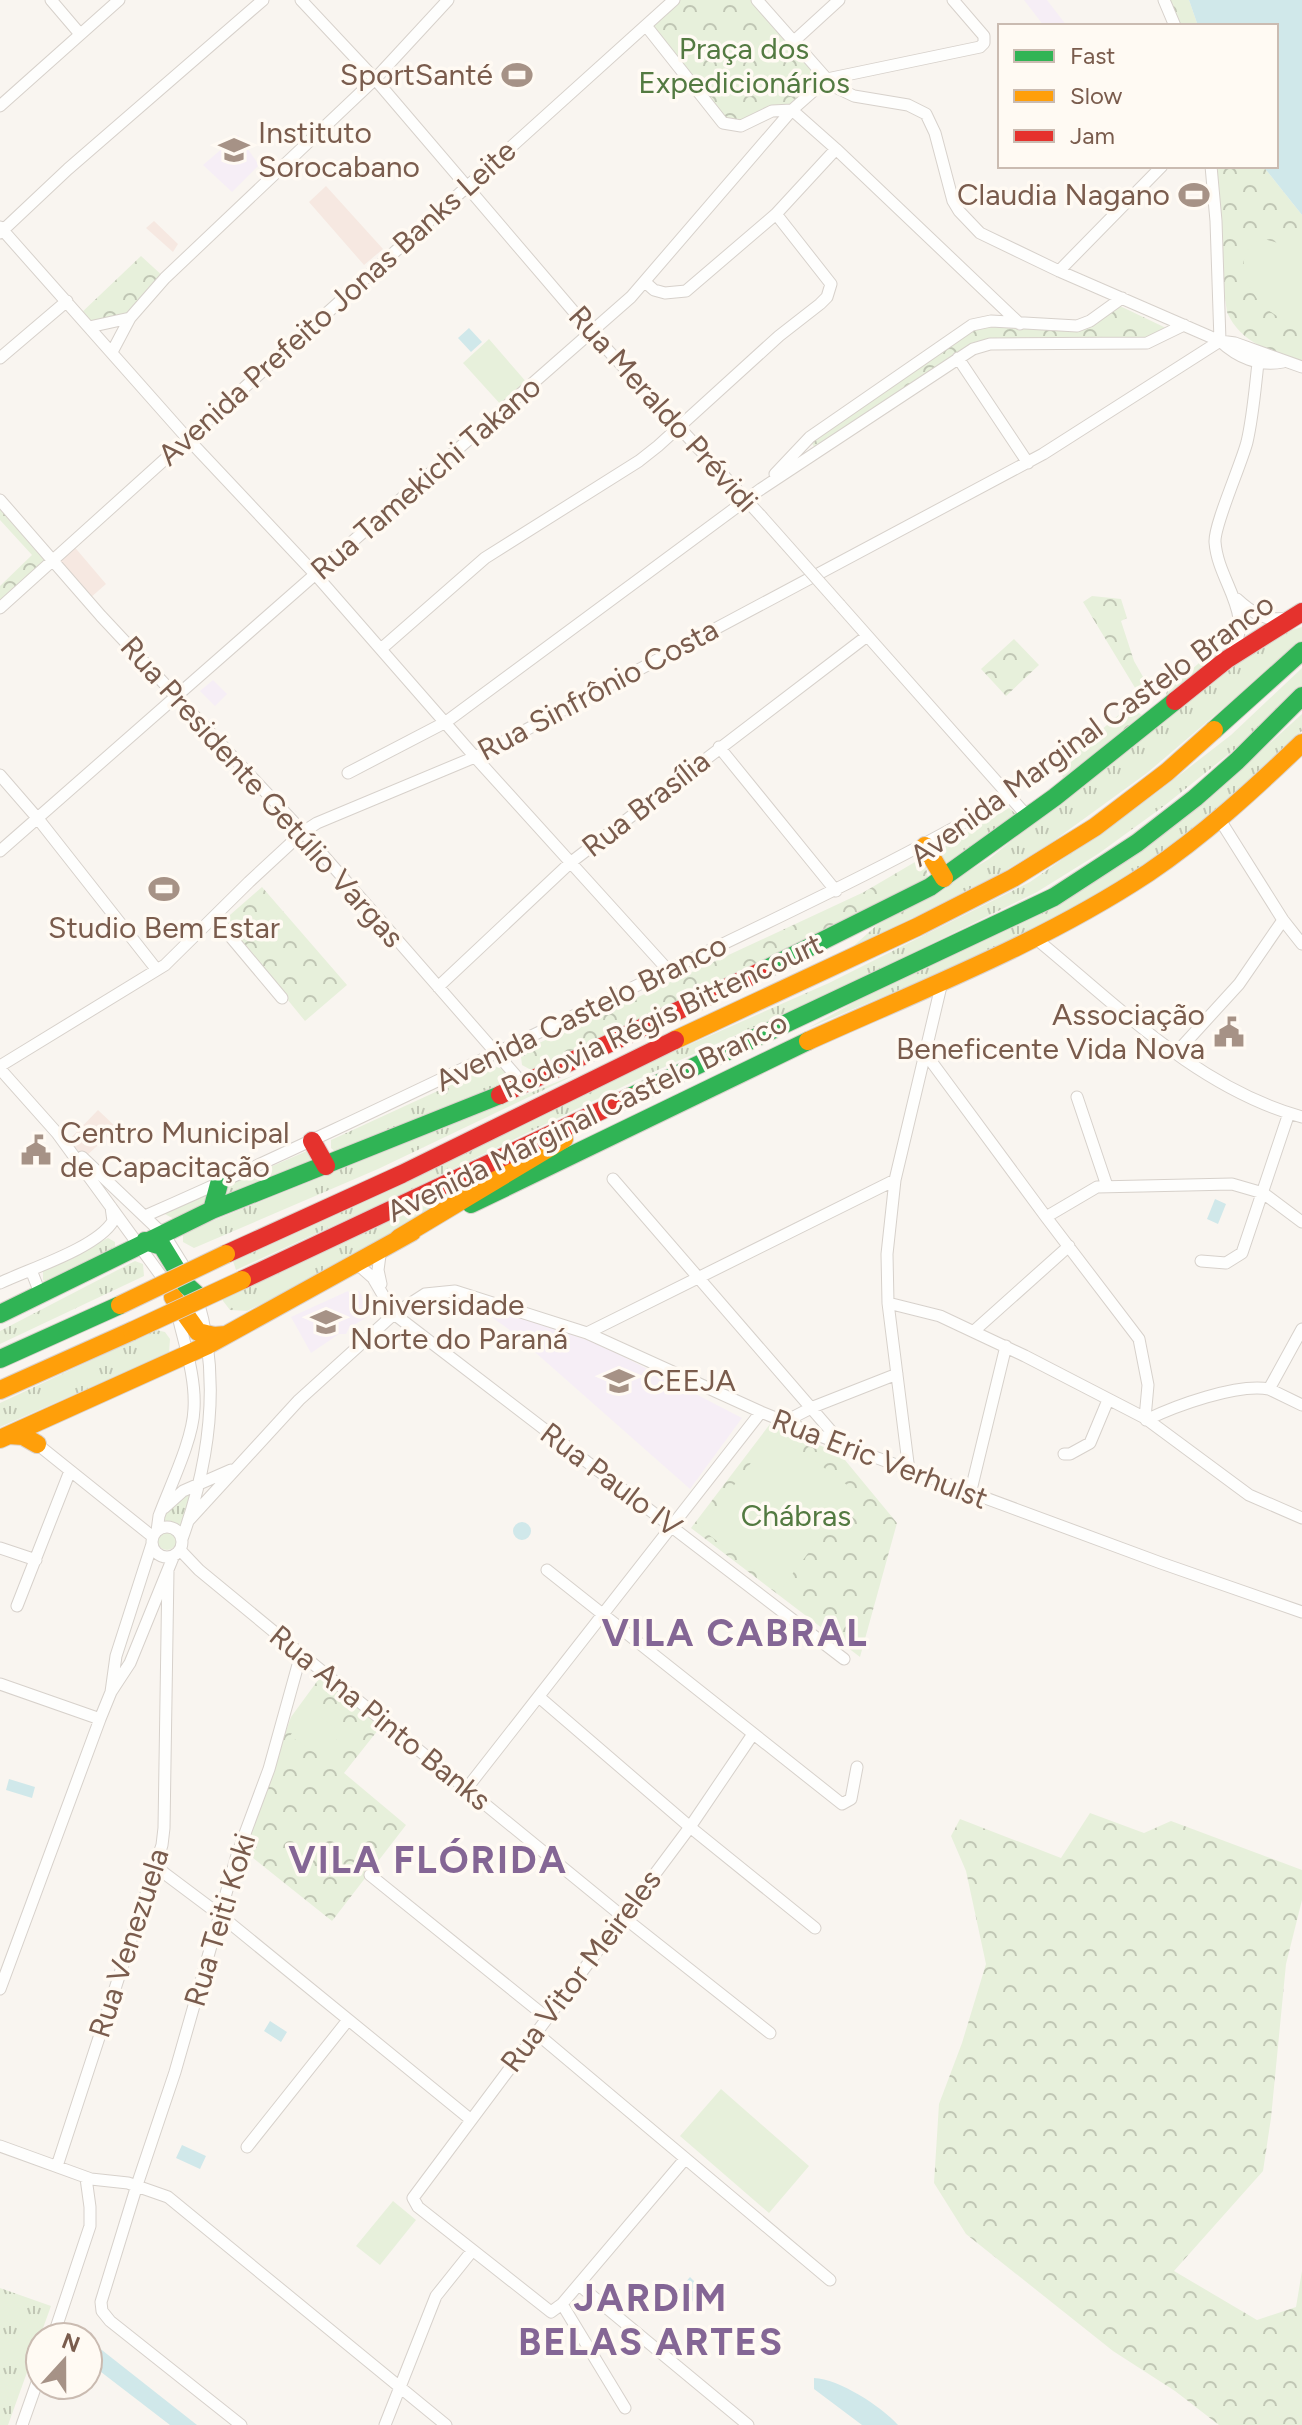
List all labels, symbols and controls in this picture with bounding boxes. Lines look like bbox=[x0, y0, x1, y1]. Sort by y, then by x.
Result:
legend bbox=[998, 24, 1278, 168]
park label: Praça dos Expedicionários bbox=[638, 30, 850, 101]
text: Fast bbox=[1070, 41, 1115, 70]
place label: SportSanté bbox=[340, 56, 493, 93]
sports icon: SportSanté bbox=[500, 58, 534, 92]
text: Slow bbox=[1070, 81, 1123, 110]
place label: Instituto Sorocabano bbox=[258, 114, 420, 185]
text: Jam bbox=[1070, 121, 1115, 150]
street label: Avenida Prefeito Jonas Banks Leite bbox=[150, 132, 523, 473]
school or university icon: Instituto Sorocabano bbox=[217, 133, 251, 167]
place label: Claudia Nagano bbox=[957, 176, 1170, 213]
sports icon: Claudia Nagano bbox=[1177, 178, 1211, 212]
street label: Rua Meraldo Prévidi bbox=[561, 298, 766, 519]
street label: Rua Tamekichi Takano bbox=[303, 368, 548, 588]
street label: Avenida Marginal Castelo Branco bbox=[902, 585, 1281, 874]
street label: Rua Sinfrônio Costa bbox=[471, 611, 724, 769]
street label: Rua Presidente Getúlio Vargas bbox=[113, 628, 412, 955]
street label: Rua Brasília bbox=[574, 742, 717, 865]
sports icon: Studio Bem Estar bbox=[147, 872, 181, 906]
place label: Studio Bem Estar bbox=[48, 909, 280, 946]
street label: Rodovia Régis Bittencourt bbox=[495, 925, 828, 1106]
street label: Avenida Castelo Branco bbox=[429, 926, 733, 1099]
place label: Associação Beneficente Vida Nova bbox=[896, 996, 1205, 1067]
street label: Avenida Marginal Castelo Branco bbox=[380, 1003, 793, 1230]
public building icon: Associação Beneficente Vida Nova bbox=[1212, 1015, 1246, 1049]
place label: Centro Municipal de Capacitação bbox=[60, 1114, 290, 1185]
public building icon: Centro Municipal de Capacitação bbox=[19, 1133, 53, 1167]
place label: Universidade Norte do Paraná bbox=[350, 1286, 568, 1357]
school or university icon: Universidade Norte do Paraná bbox=[309, 1305, 343, 1339]
place label: CEEJA bbox=[643, 1362, 737, 1399]
school or university icon: CEEJA bbox=[602, 1364, 636, 1398]
street label: Rua Eric Verhulst bbox=[767, 1400, 993, 1517]
street label: Rua Paulo IV bbox=[533, 1414, 690, 1545]
park label: Chábras bbox=[741, 1497, 851, 1534]
district label: VILA CABRAL bbox=[601, 1610, 869, 1656]
street label: Rua Ana Pinto Banks bbox=[262, 1617, 498, 1818]
street label: Rua Teiti Koki bbox=[176, 1829, 263, 2011]
district label: VILA FLÓRIDA bbox=[288, 1837, 568, 1883]
street label: Rua Venezuela bbox=[80, 1843, 177, 2042]
street label: Rua Vitor Meireles bbox=[492, 1862, 669, 2079]
district label: JARDIM BELAS ARTES bbox=[518, 2275, 784, 2365]
north arrow bbox=[24, 2321, 104, 2401]
text: N bbox=[58, 2327, 84, 2358]

